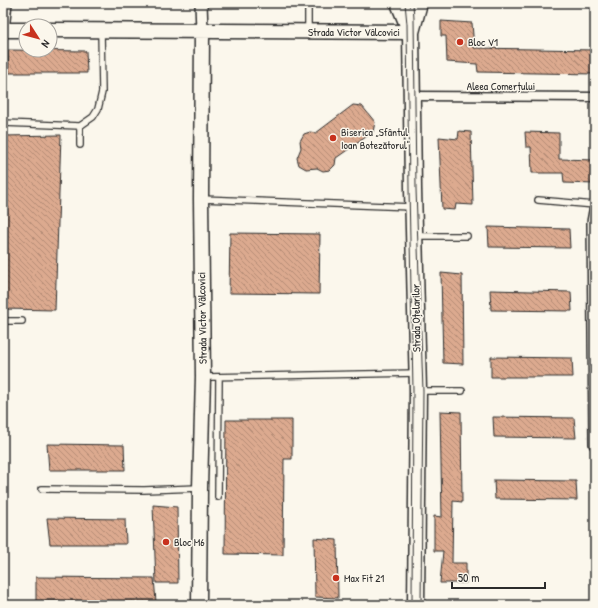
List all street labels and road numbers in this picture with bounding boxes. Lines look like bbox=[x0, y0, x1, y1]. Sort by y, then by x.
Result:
street label: Strada Victor Vâlcovici bbox=[308, 25, 400, 39]
street label: Aleea Comerțului bbox=[467, 79, 535, 93]
street label: Strada Victor Vâlcovici bbox=[194, 272, 210, 364]
street label: Strada Oțelarilor bbox=[408, 283, 424, 352]

